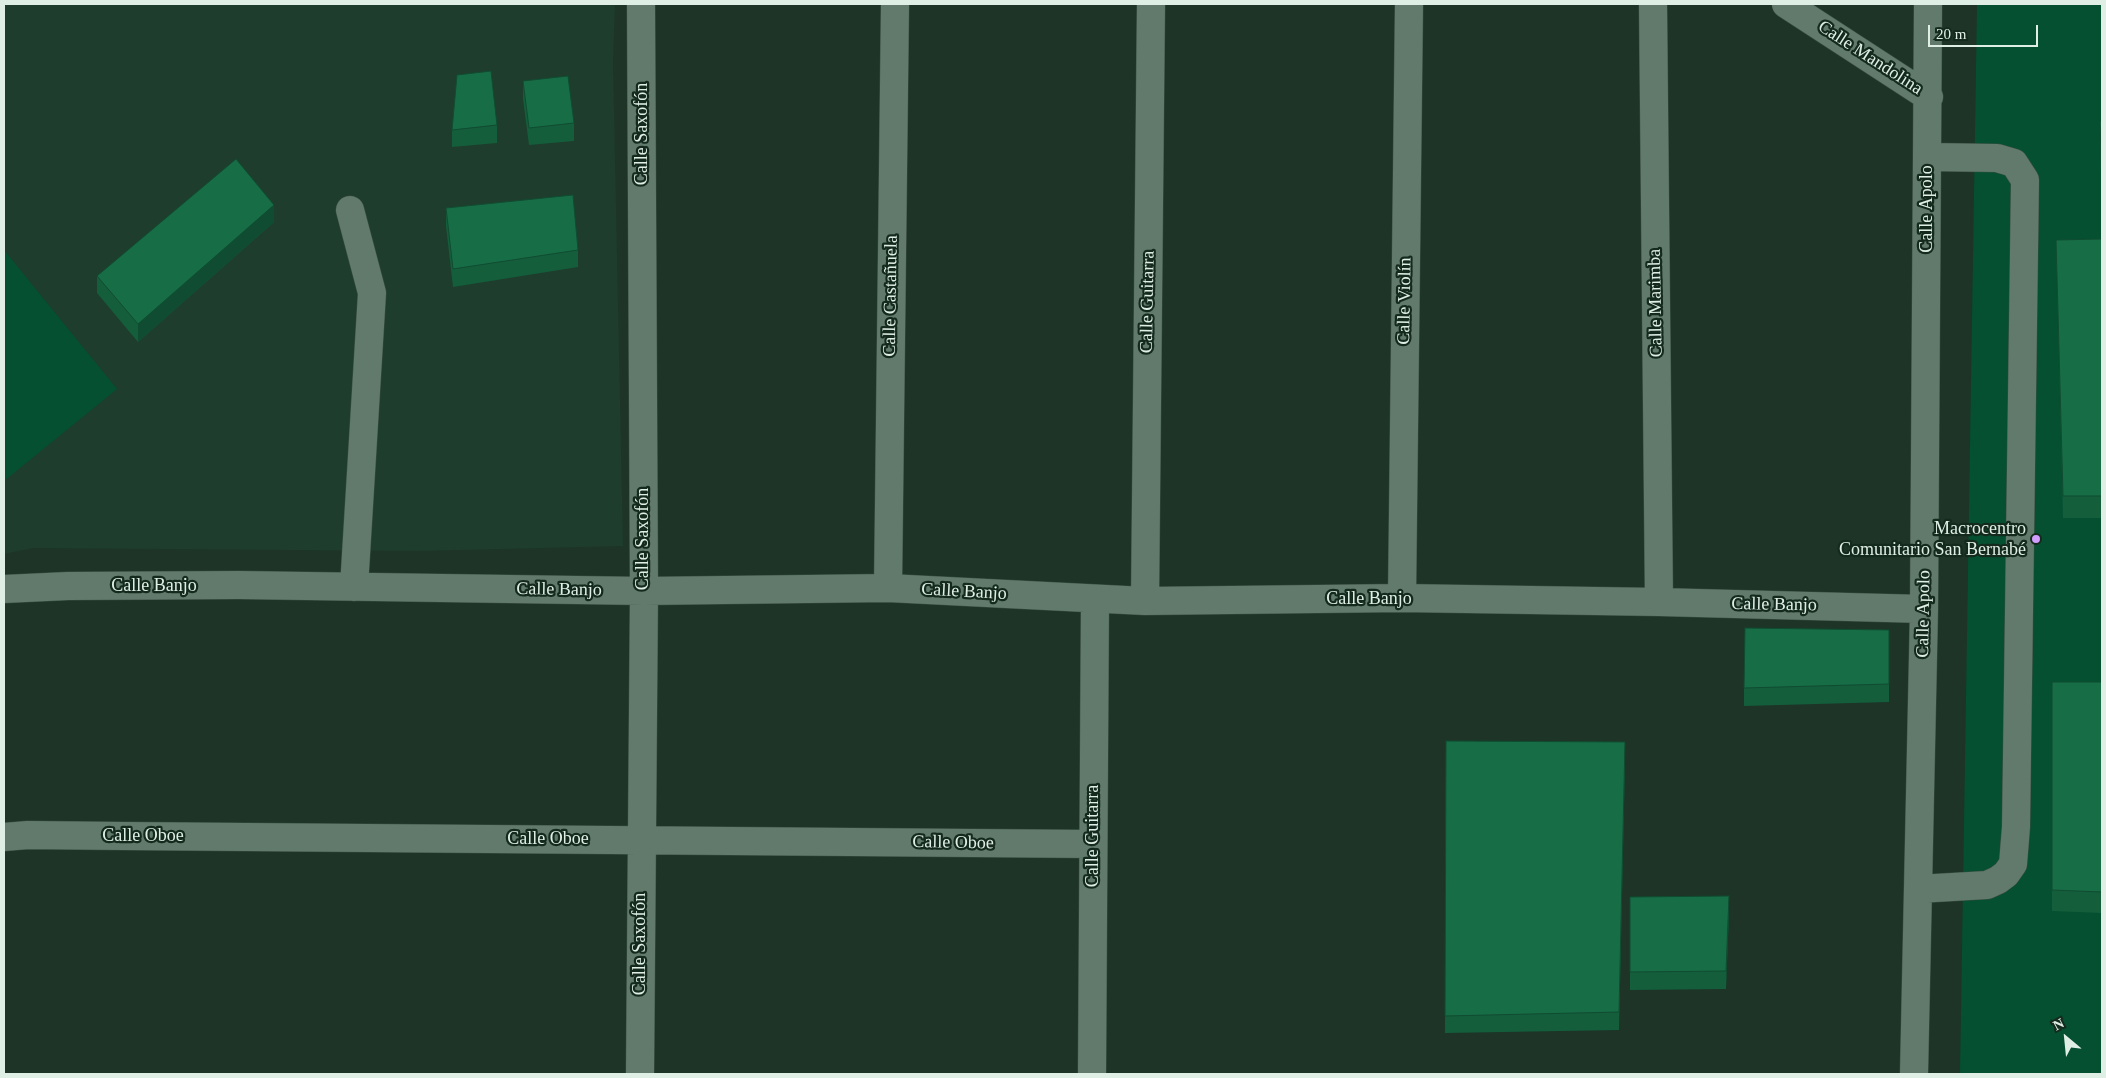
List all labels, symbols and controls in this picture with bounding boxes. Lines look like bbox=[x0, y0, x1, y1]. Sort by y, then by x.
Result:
scale bar bbox=[1931, 15, 2041, 47]
street label: Calle Mandolina bbox=[1814, 16, 1926, 100]
text: 20 m bbox=[1936, 26, 1966, 42]
street label: Calle Saxofón bbox=[631, 83, 653, 185]
street label: Calle Apolo bbox=[1916, 165, 1938, 253]
street label: Calle Castañuela bbox=[879, 235, 903, 357]
street label: Calle Marimba bbox=[1644, 249, 1668, 357]
street label: Calle Guitarra bbox=[1136, 251, 1160, 353]
street label: Calle Violín bbox=[1393, 257, 1417, 345]
street label: Calle Saxofón bbox=[632, 488, 654, 590]
place label: Macrocentro Comunitario San Bernabé bbox=[1839, 518, 2026, 560]
marker: Macrocentro Comunitario San Bernabé bbox=[2030, 533, 2042, 545]
street label: Calle Apolo bbox=[1912, 570, 1936, 658]
street label: Calle Banjo bbox=[111, 575, 197, 597]
street label: Calle Banjo bbox=[516, 578, 602, 602]
street label: Calle Banjo bbox=[921, 579, 1007, 605]
street label: Calle Banjo bbox=[1326, 588, 1412, 610]
street label: Calle Banjo bbox=[1731, 593, 1817, 617]
street label: Calle Guitarra bbox=[1082, 785, 1104, 887]
street label: Calle Oboe bbox=[102, 825, 184, 847]
street label: Calle Oboe bbox=[507, 828, 589, 850]
street label: Calle Oboe bbox=[912, 831, 994, 855]
street label: Calle Saxofón bbox=[629, 893, 651, 995]
north arrow bbox=[2041, 1013, 2091, 1063]
text: N bbox=[2051, 1015, 2067, 1033]

